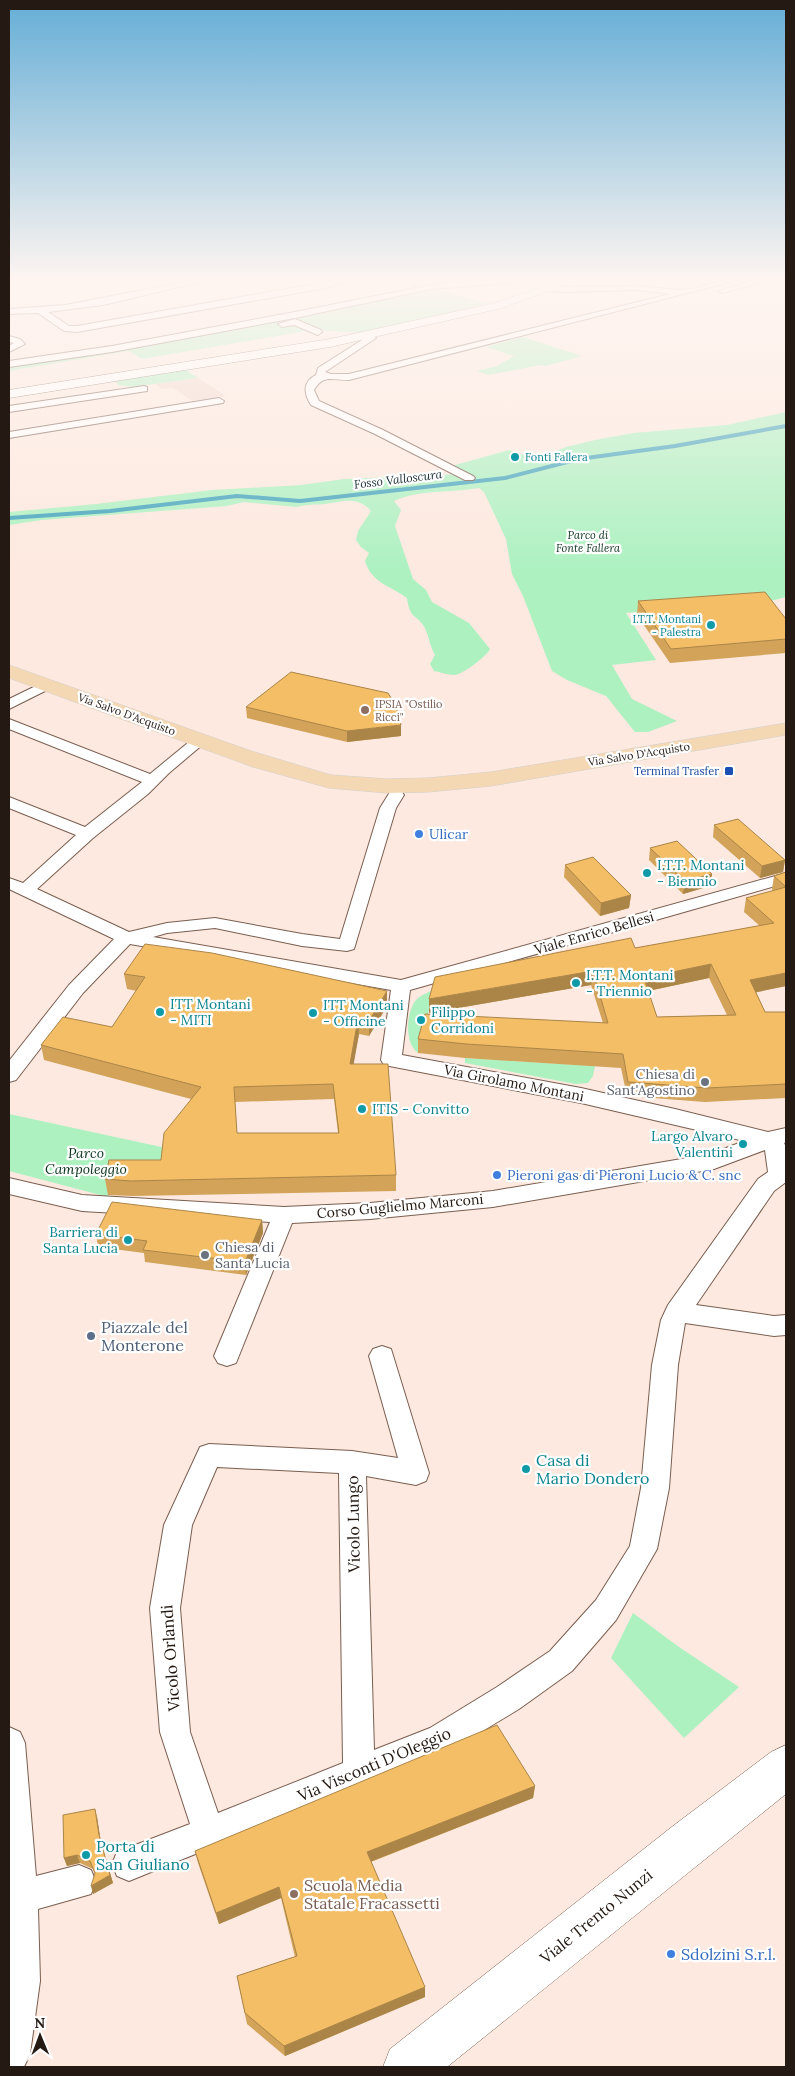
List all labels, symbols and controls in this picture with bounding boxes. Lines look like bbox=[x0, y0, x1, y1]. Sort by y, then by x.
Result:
place label: Fonti Fallera bbox=[525, 450, 588, 464]
marker: Fonti Fallera bbox=[509, 451, 521, 463]
water label: Fosso Valloscura bbox=[353, 466, 443, 492]
park label: Parco di Fonte Fallera bbox=[556, 528, 621, 555]
place label: I.T.T. Montani - Palestra bbox=[632, 612, 701, 639]
marker: I.T.T. Montani - Palestra bbox=[705, 619, 717, 631]
street label: Via Salvo D'Acquisto bbox=[75, 690, 178, 738]
place label: IPSIA "Ostilio Ricci" bbox=[375, 697, 443, 724]
marker: IPSIA "Ostilio Ricci" bbox=[359, 704, 371, 716]
street label: Via Salvo D'Acquisto bbox=[586, 739, 691, 769]
place label: Terminal Trasfer bbox=[634, 764, 719, 778]
marker: Terminal Trasfer bbox=[723, 765, 735, 777]
place label: Ulicar bbox=[429, 825, 468, 843]
marker: Ulicar bbox=[413, 828, 425, 840]
place label: I.T.T. Montani - Biennio bbox=[657, 856, 744, 890]
marker: I.T.T. Montani - Biennio bbox=[641, 867, 653, 879]
street label: Viale Enrico Bellesi bbox=[531, 907, 656, 959]
place label: I.T.T. Montani - Triennio bbox=[586, 966, 673, 1000]
marker: I.T.T. Montani - Triennio bbox=[570, 977, 582, 989]
place label: ITT Montani - MITI bbox=[170, 995, 251, 1029]
place label: ITT Montani - Officine bbox=[323, 996, 404, 1030]
place label: Filippo Corridoni bbox=[431, 1003, 494, 1037]
marker: ITT Montani - MITI bbox=[154, 1006, 166, 1018]
marker: ITT Montani - Officine bbox=[307, 1007, 319, 1019]
marker: Filippo Corridoni bbox=[415, 1014, 427, 1026]
street label: Via Girolamo Montani bbox=[441, 1060, 586, 1105]
place label: Chiesa di Sant'Agostino bbox=[607, 1065, 695, 1099]
marker: Chiesa di Sant'Agostino bbox=[699, 1076, 711, 1088]
place label: ITIS - Convitto bbox=[372, 1100, 469, 1118]
marker: ITIS - Convitto bbox=[356, 1103, 368, 1115]
place label: Largo Alvaro Valentini bbox=[651, 1127, 733, 1161]
marker: Largo Alvaro Valentini bbox=[737, 1138, 749, 1150]
park label: Parco Campoleggio bbox=[45, 1144, 127, 1178]
place label: Pieroni gas di Pieroni Lucio & C. snc bbox=[507, 1166, 741, 1184]
marker: Pieroni gas di Pieroni Lucio & C. snc bbox=[491, 1169, 503, 1181]
street label: Corso Guglielmo Marconi bbox=[316, 1190, 484, 1222]
place label: Barriera di Santa Lucia bbox=[43, 1223, 118, 1257]
marker: Barriera di Santa Lucia bbox=[122, 1234, 134, 1246]
place label: Chiesa di Santa Lucia bbox=[215, 1238, 290, 1272]
marker: Chiesa di Santa Lucia bbox=[199, 1249, 211, 1261]
place label: Piazzale del Monterone bbox=[101, 1317, 188, 1355]
marker: Piazzale del Monterone bbox=[85, 1330, 97, 1342]
place label: Casa di Mario Dondero bbox=[536, 1450, 649, 1488]
marker: Casa di Mario Dondero bbox=[520, 1463, 532, 1475]
street label: Vicolo Lungo bbox=[342, 1475, 364, 1574]
street label: Vicolo Orlandi bbox=[156, 1604, 184, 1713]
street label: Via Visconti D'Oleggio bbox=[293, 1723, 454, 1806]
place label: Porta di San Giuliano bbox=[96, 1836, 190, 1874]
marker: Porta di San Giuliano bbox=[80, 1849, 92, 1861]
street label: Viale Trento Nunzi bbox=[535, 1864, 656, 1968]
place label: Scuola Media Statale Fracassetti bbox=[304, 1875, 440, 1913]
marker: Scuola Media Statale Fracassetti bbox=[288, 1888, 300, 1900]
place label: Sdolzini S.r.l. bbox=[681, 1944, 776, 1964]
marker: Sdolzini S.r.l. bbox=[665, 1948, 677, 1960]
north arrow bbox=[15, 2011, 65, 2061]
text: N bbox=[34, 2014, 46, 2032]

